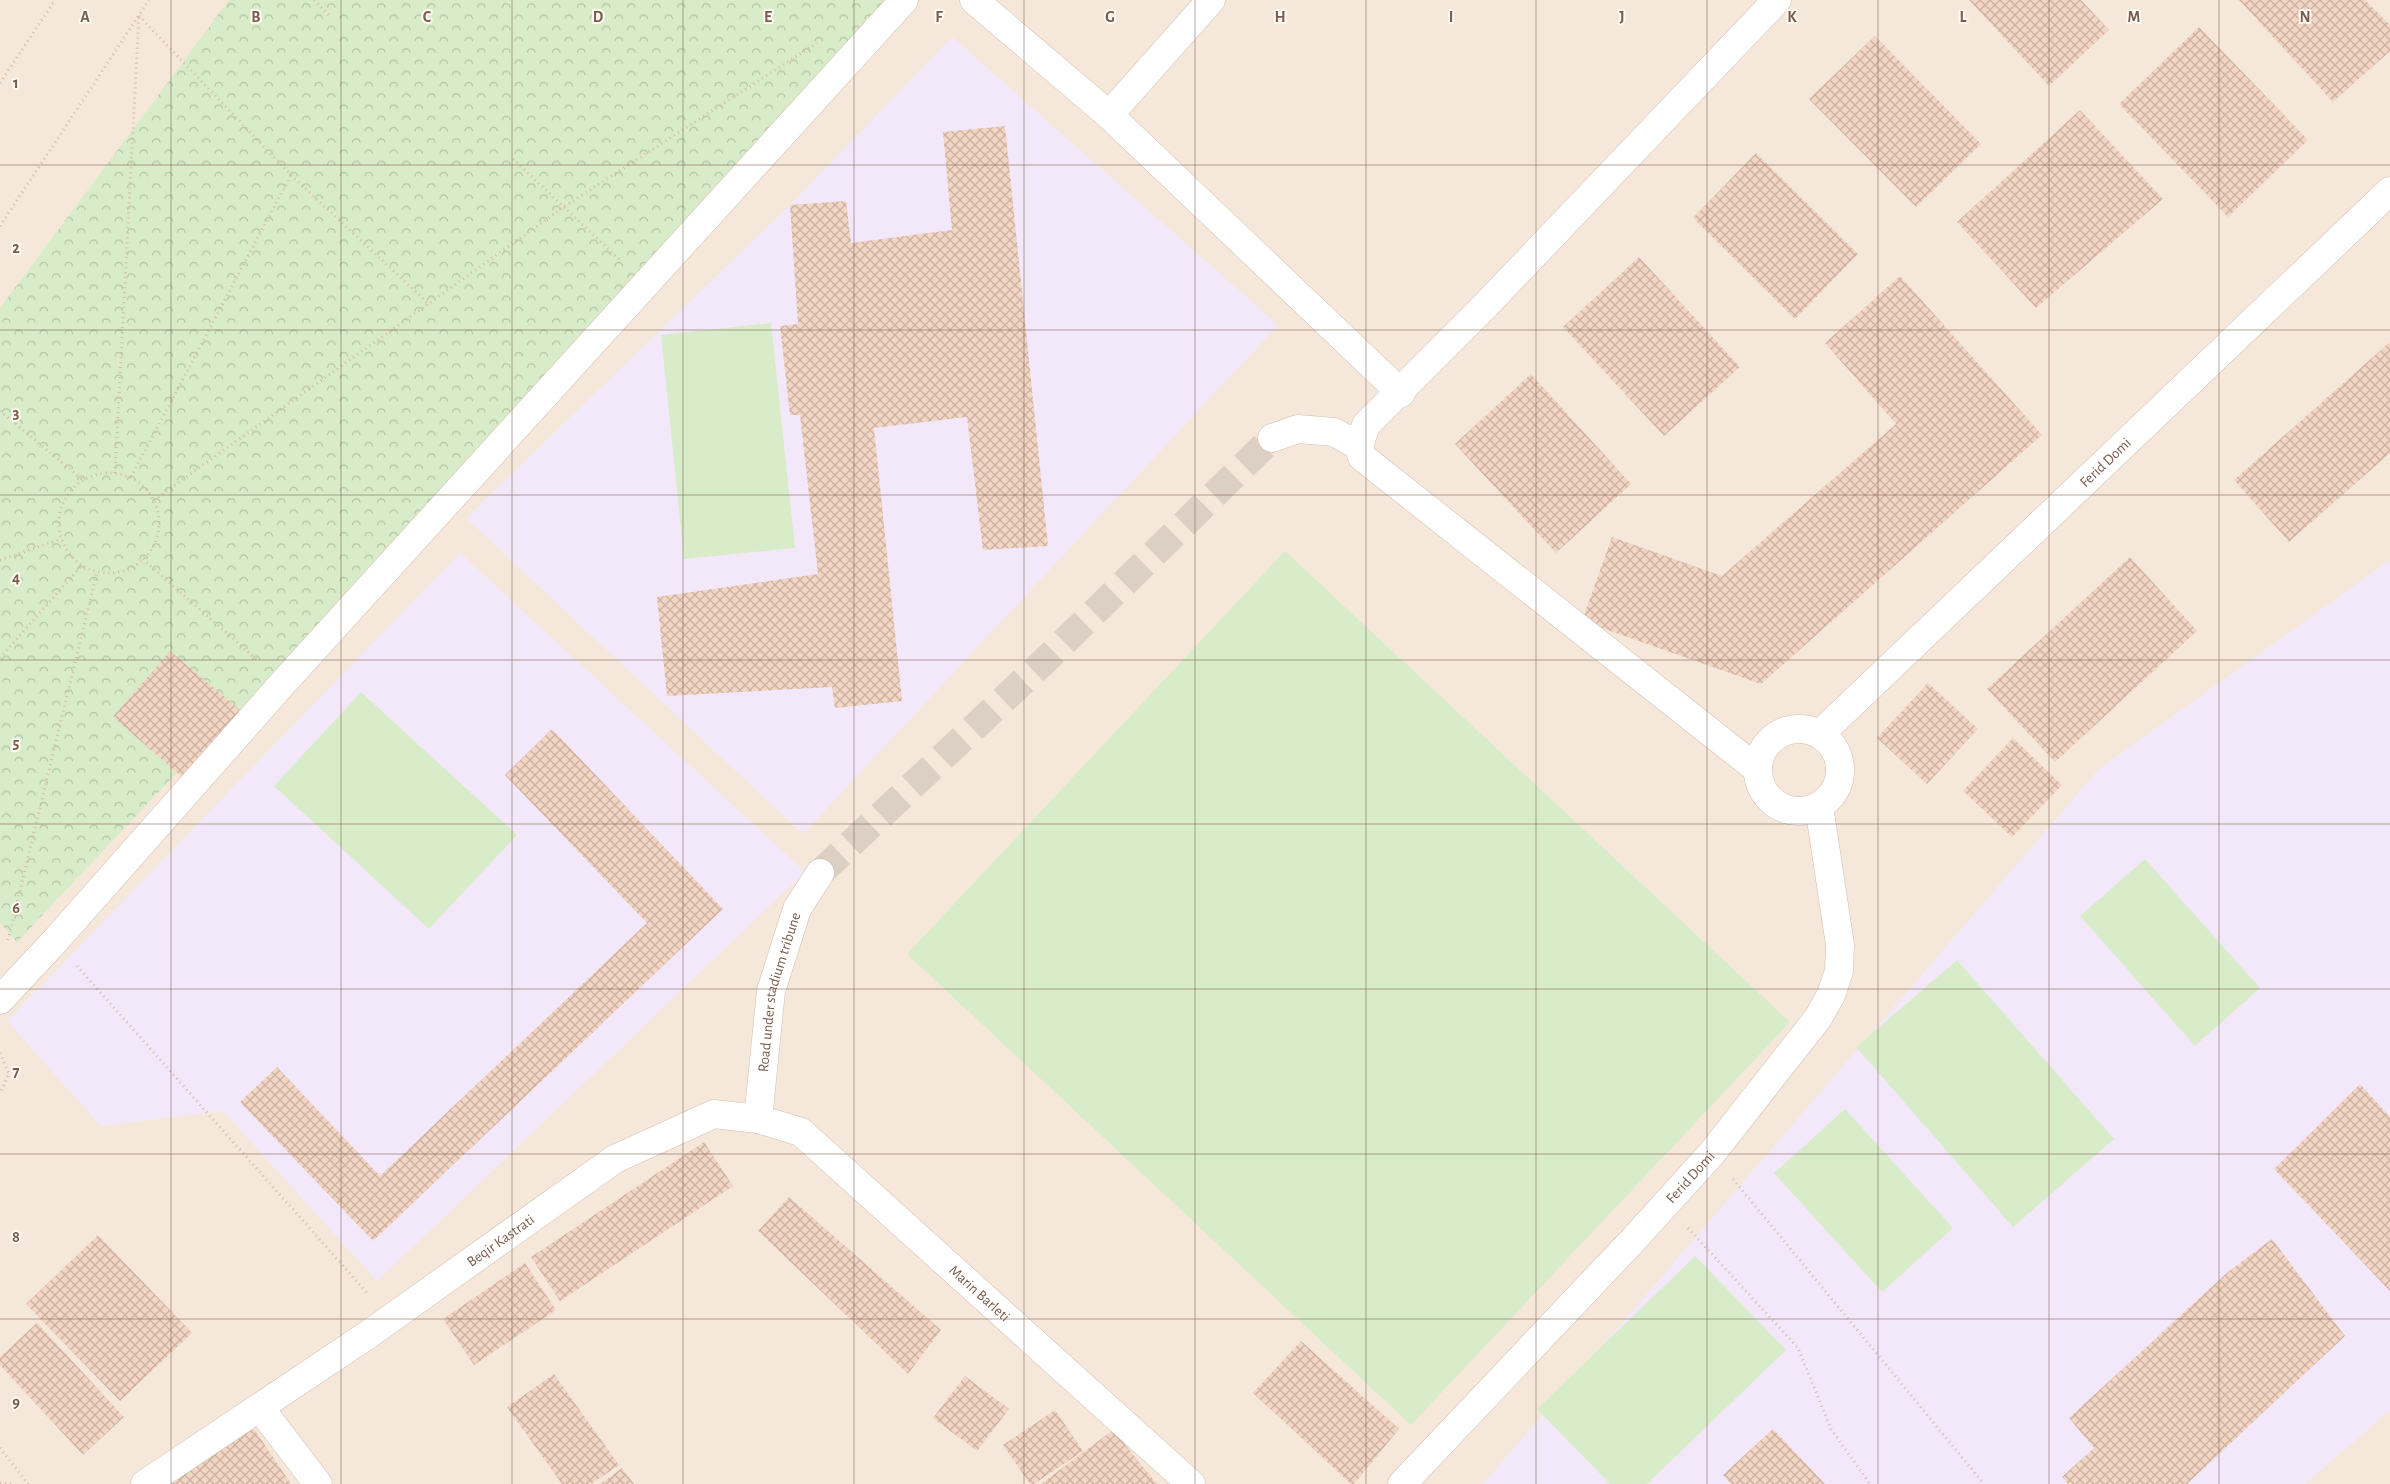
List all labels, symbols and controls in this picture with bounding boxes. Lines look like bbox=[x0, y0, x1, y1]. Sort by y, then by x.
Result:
text: A bbox=[80, 9, 90, 25]
text: B bbox=[251, 9, 261, 25]
text: C bbox=[423, 9, 432, 25]
text: D bbox=[593, 9, 604, 25]
text: E bbox=[764, 9, 772, 25]
text: F bbox=[935, 9, 943, 25]
text: G bbox=[1105, 9, 1115, 25]
text: H bbox=[1274, 9, 1286, 25]
text: I bbox=[1449, 9, 1453, 25]
text: J bbox=[1619, 9, 1625, 25]
text: K bbox=[1787, 9, 1797, 25]
text: L bbox=[1960, 9, 1967, 25]
text: M bbox=[2128, 9, 2140, 25]
text: N bbox=[2299, 9, 2311, 25]
text: 1 bbox=[13, 75, 19, 91]
text: 2 bbox=[12, 240, 20, 256]
text: 3 bbox=[13, 405, 20, 421]
street label: Ferid Domi bbox=[2077, 435, 2134, 490]
text: 4 bbox=[12, 570, 20, 586]
text: 5 bbox=[13, 735, 20, 751]
text: 6 bbox=[12, 900, 20, 916]
street label: Road under stadium tribune bbox=[755, 910, 803, 1073]
text: 7 bbox=[13, 1064, 20, 1080]
street label: Ferid Domi bbox=[1663, 1148, 1717, 1206]
street label: Beqir Kastrati bbox=[464, 1211, 537, 1269]
text: 8 bbox=[12, 1229, 20, 1245]
street label: Marin Barleti bbox=[946, 1262, 1013, 1324]
text: 9 bbox=[12, 1394, 20, 1410]

